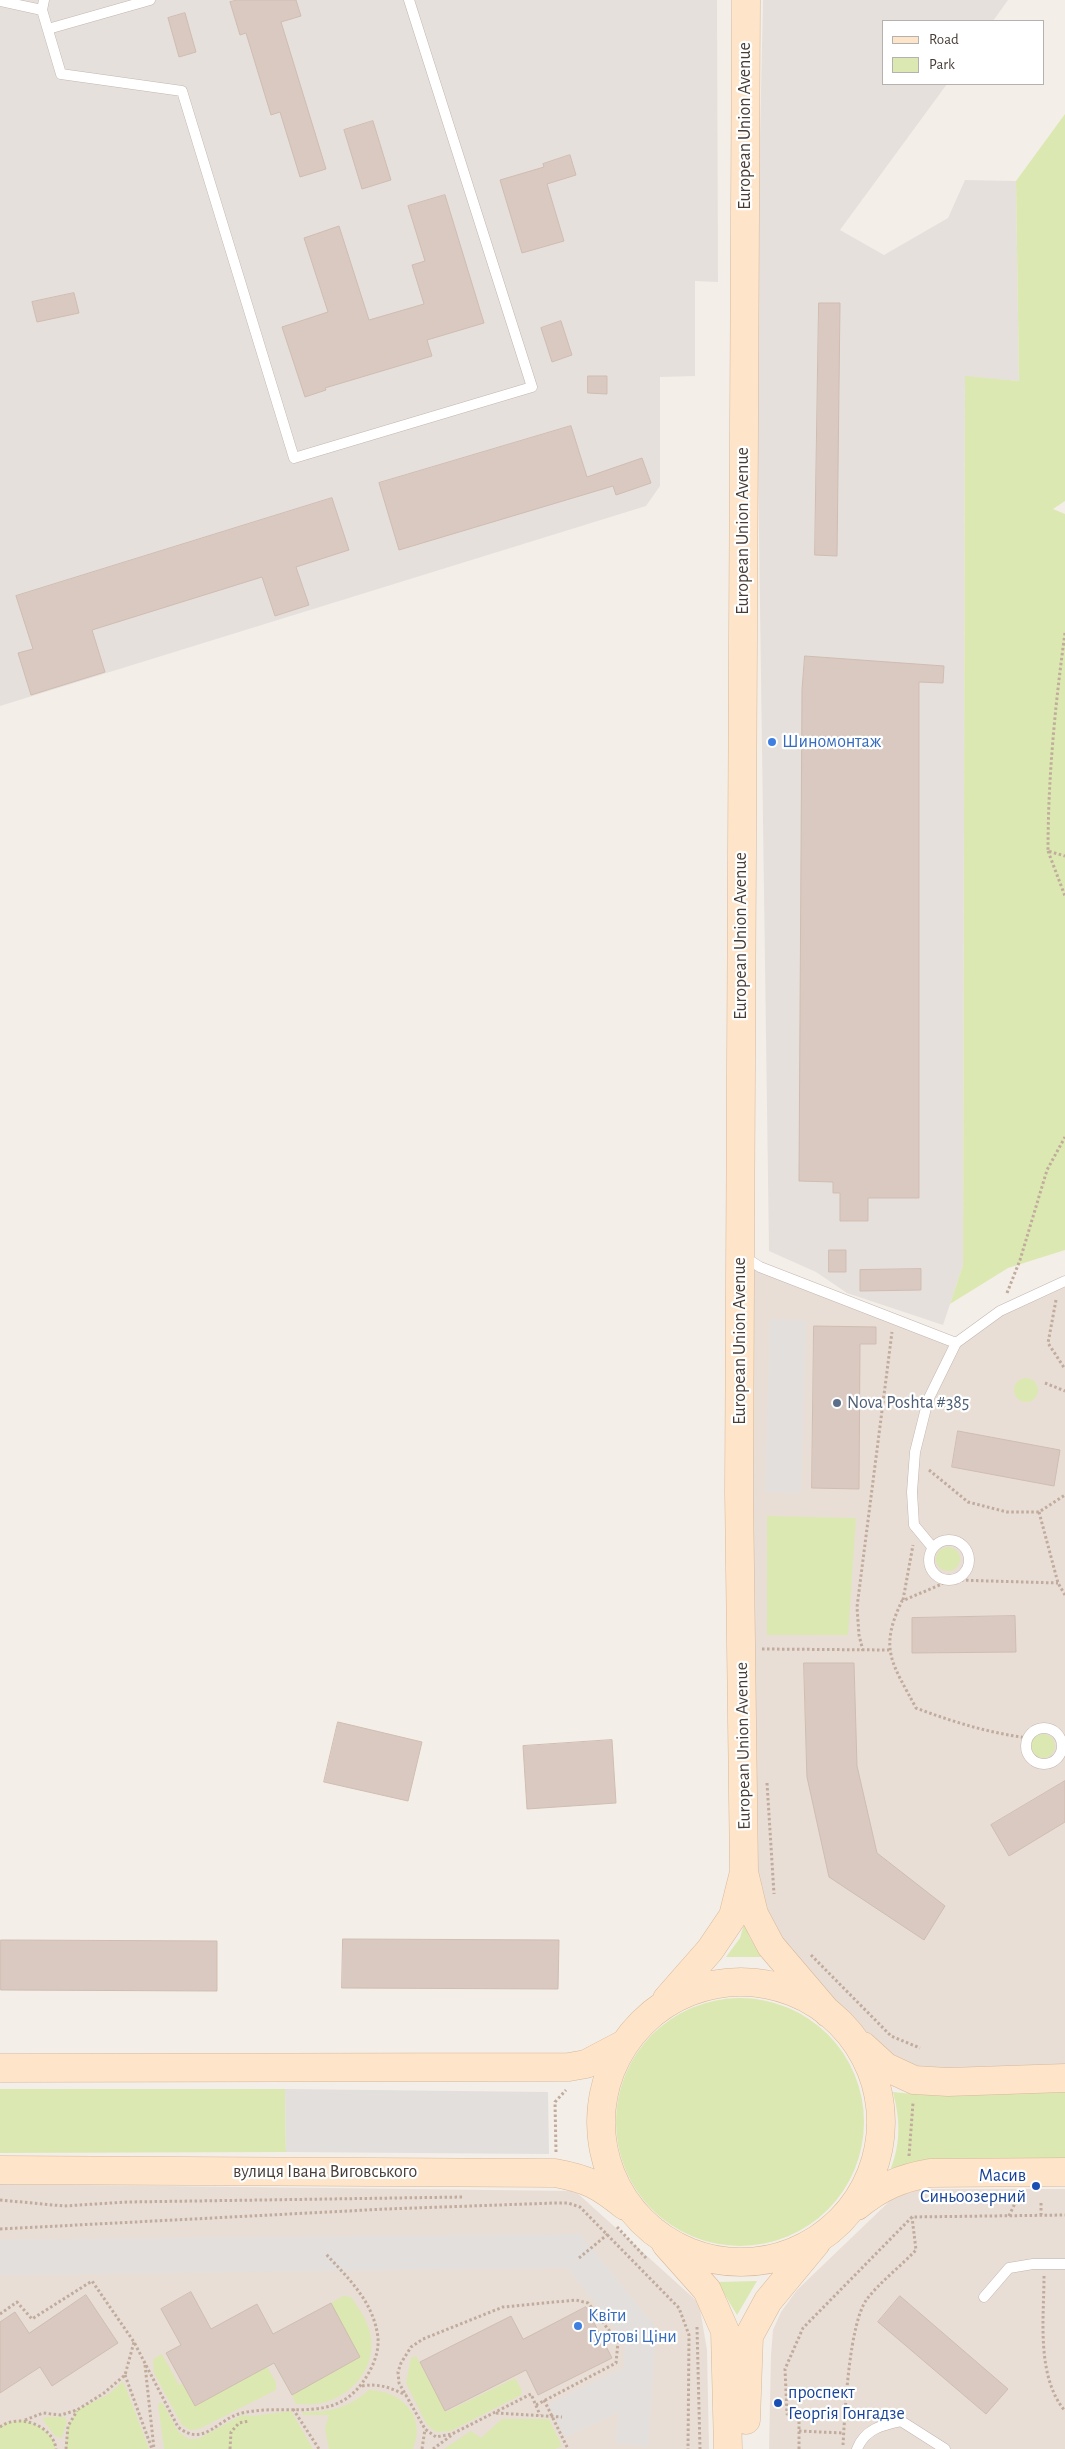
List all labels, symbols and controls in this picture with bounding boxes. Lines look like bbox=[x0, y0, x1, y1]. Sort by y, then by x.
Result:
legend bbox=[882, 20, 1045, 85]
text: Road bbox=[929, 32, 959, 47]
street label: European Union Avenue bbox=[734, 42, 756, 210]
text: Park bbox=[929, 57, 955, 72]
street label: European Union Avenue bbox=[732, 447, 754, 615]
place label: Шиномонтаж bbox=[782, 731, 881, 753]
marker: Шиномонтаж bbox=[766, 736, 778, 748]
street label: European Union Avenue bbox=[730, 852, 752, 1020]
street label: European Union Avenue bbox=[729, 1257, 751, 1425]
place label: Nova Poshta #385 bbox=[847, 1392, 969, 1414]
marker: Nova Poshta #385 bbox=[831, 1397, 843, 1409]
street label: European Union Avenue bbox=[731, 1662, 755, 1830]
street label: вулиця Івана Виговського bbox=[233, 2161, 417, 2183]
place label: Масив Синьоозерний bbox=[920, 2165, 1026, 2208]
marker: Масив Синьоозерний bbox=[1030, 2180, 1042, 2192]
place label: Квіти Гуртові Ціни bbox=[588, 2305, 677, 2348]
marker: Квіти Гуртові Ціни bbox=[572, 2320, 584, 2332]
place label: проспект Георгія Гонгадзе bbox=[788, 2382, 905, 2424]
marker: проспект Георгія Гонгадзе bbox=[772, 2397, 784, 2409]

